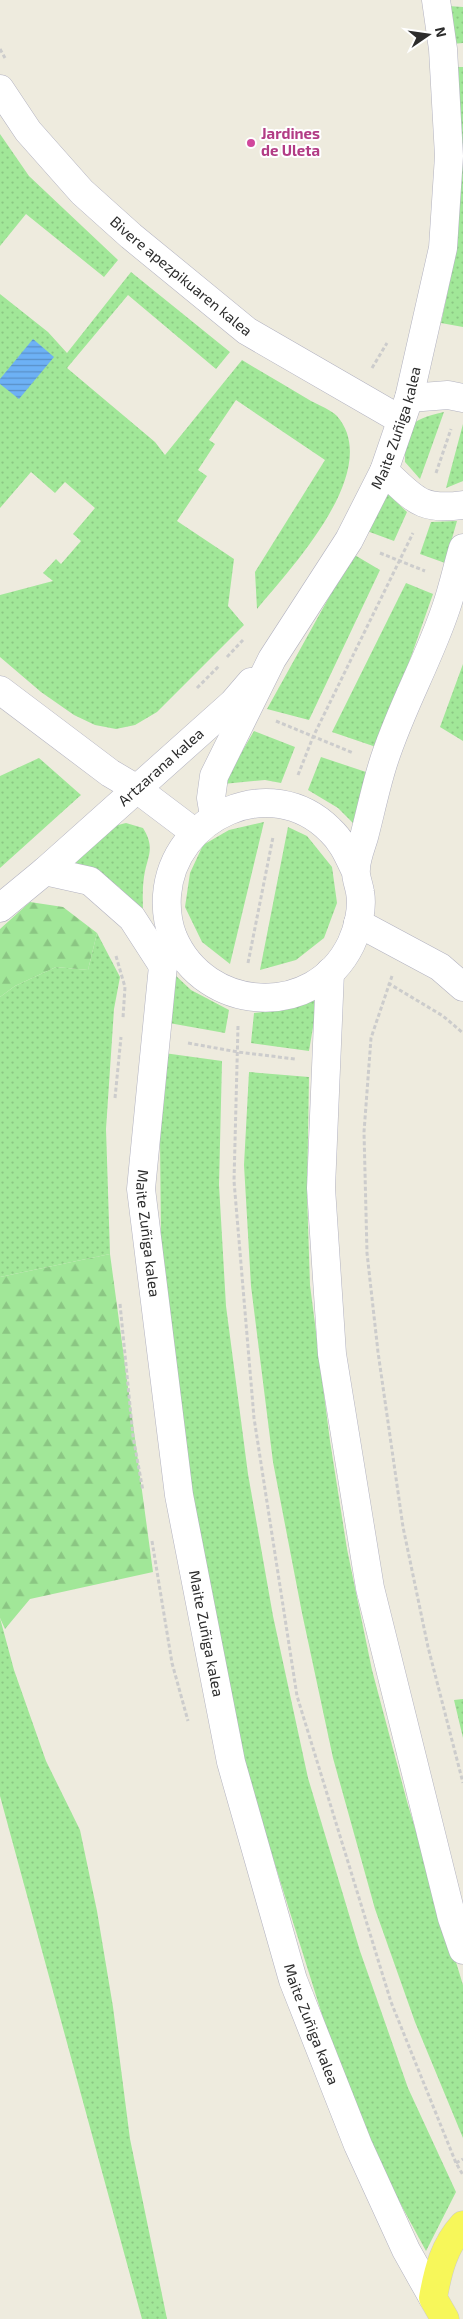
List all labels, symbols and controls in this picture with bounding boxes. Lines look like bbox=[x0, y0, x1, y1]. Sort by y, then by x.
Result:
north arrow bbox=[403, 10, 453, 60]
text: N bbox=[432, 25, 451, 39]
place label: Jardines de Uleta bbox=[261, 124, 320, 159]
marker: Jardines de Uleta bbox=[245, 137, 257, 149]
street label: Bivere apezpikuaren kalea bbox=[107, 212, 256, 339]
street label: Maite Zuñiga kalea bbox=[366, 365, 424, 492]
street label: Artzarana kalea bbox=[114, 724, 207, 809]
street label: Maite Zuñiga kalea bbox=[133, 1169, 164, 1298]
street label: Maite Zuñiga kalea bbox=[186, 1569, 228, 1698]
street label: Maite Zuñiga kalea bbox=[281, 1961, 343, 2087]

